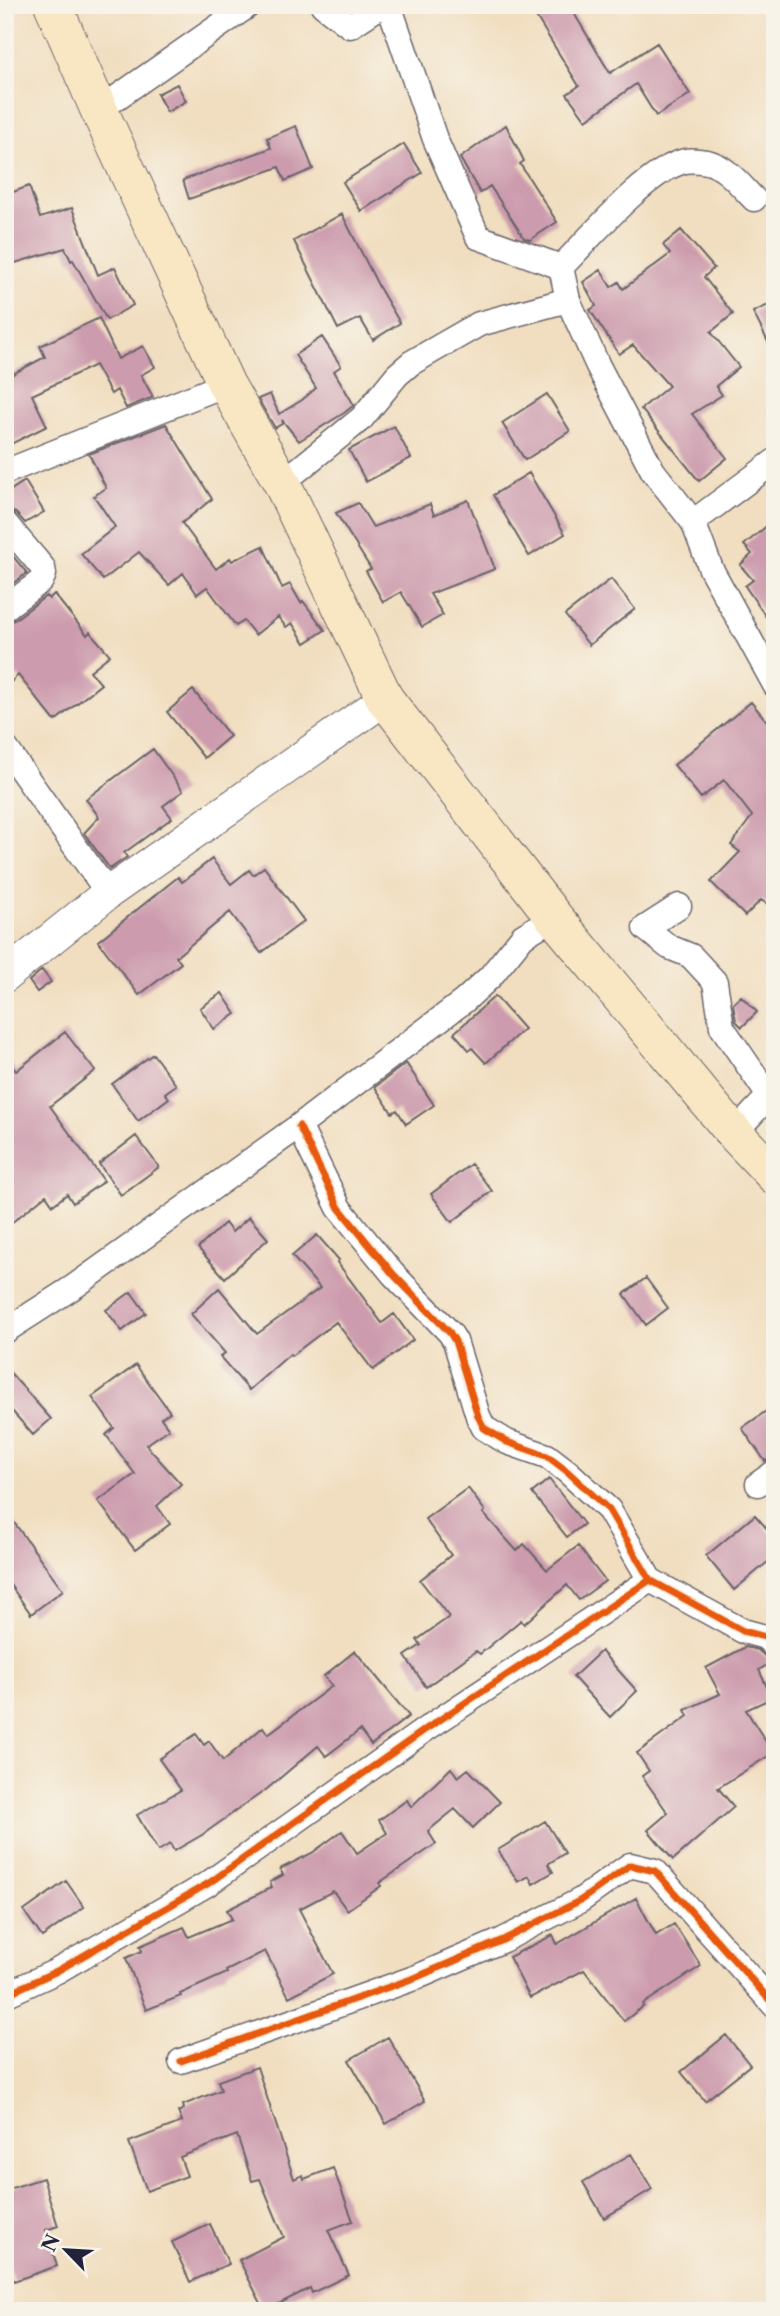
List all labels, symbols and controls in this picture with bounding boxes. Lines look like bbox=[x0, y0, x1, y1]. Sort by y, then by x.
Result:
north arrow bbox=[32, 2214, 102, 2284]
text: N bbox=[37, 2231, 65, 2255]

